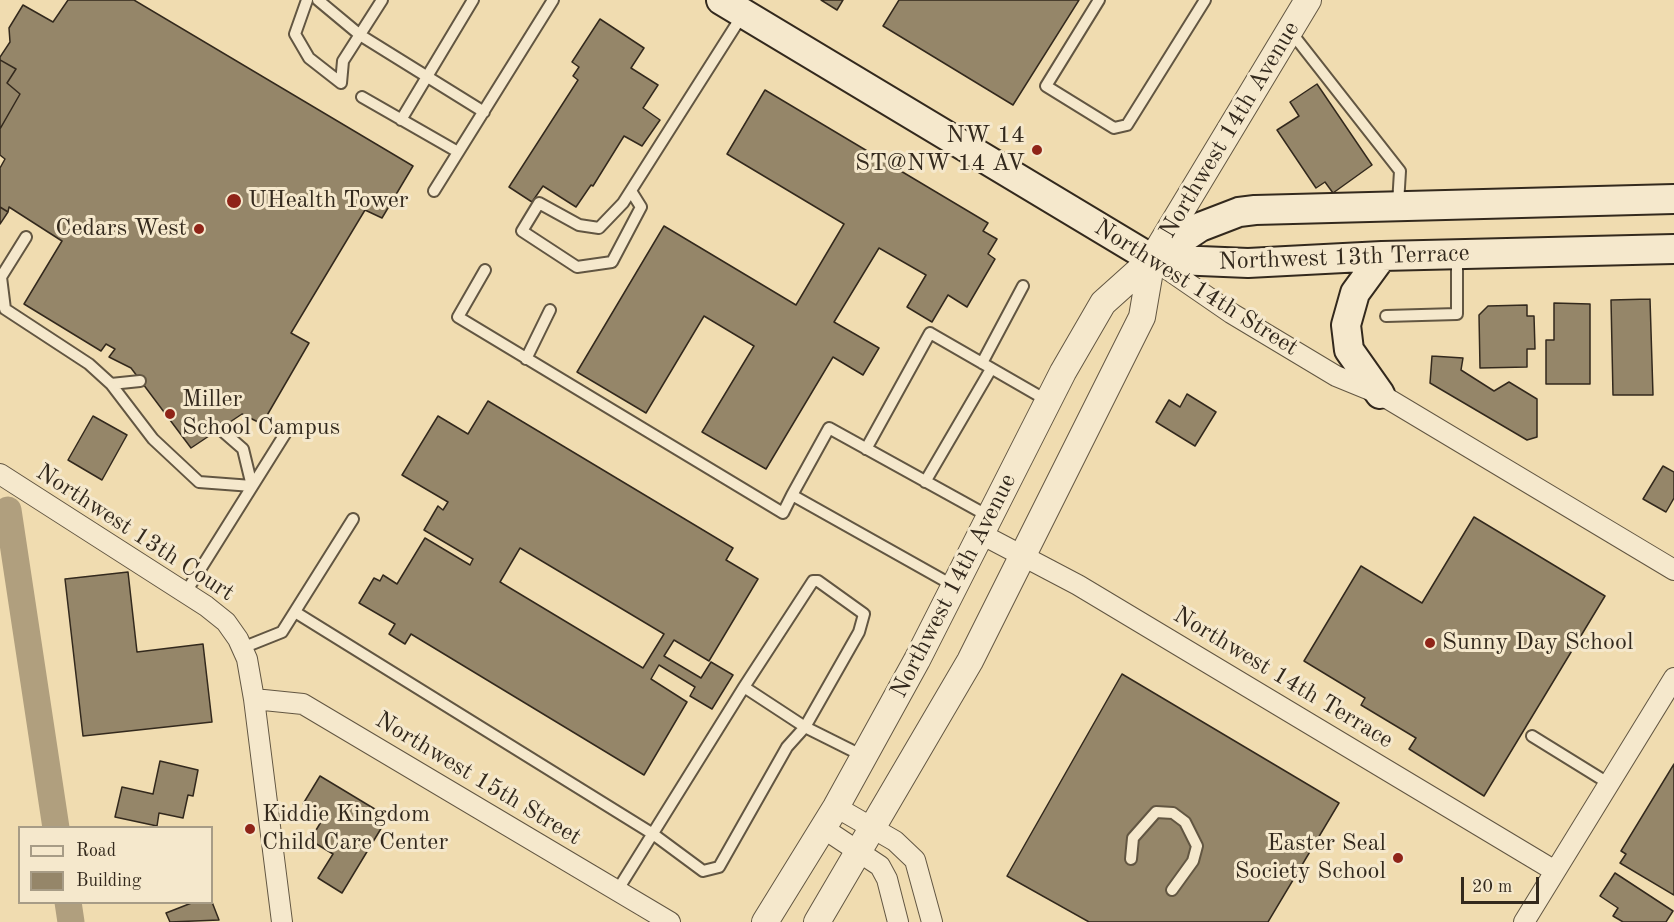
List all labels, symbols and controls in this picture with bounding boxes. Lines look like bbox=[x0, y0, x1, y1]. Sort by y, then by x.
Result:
street label: Northwest 14th Avenue bbox=[1154, 16, 1306, 244]
place label: NW 14 ST@NW 14 AV bbox=[855, 122, 1025, 178]
marker: NW 14 ST@NW 14 AV bbox=[1030, 143, 1044, 157]
place label: UHealth Tower bbox=[248, 187, 409, 215]
marker: UHealth Tower bbox=[225, 192, 243, 210]
street label: Northwest 14th Street bbox=[1089, 213, 1303, 363]
place label: Cedars West bbox=[55, 215, 187, 243]
marker: Cedars West bbox=[192, 222, 206, 236]
street label: Northwest 13th Terrace bbox=[1218, 239, 1470, 277]
place label: Miller School Campus bbox=[182, 386, 340, 442]
marker: Miller School Campus bbox=[163, 407, 177, 421]
street label: Northwest 13th Court bbox=[30, 458, 240, 608]
street label: Northwest 14th Avenue bbox=[885, 469, 1023, 703]
street label: Northwest 14th Terrace bbox=[1168, 601, 1398, 755]
place label: Sunny Day School bbox=[1442, 629, 1633, 657]
marker: Sunny Day School bbox=[1423, 636, 1437, 650]
street label: Northwest 15th Street bbox=[370, 706, 586, 852]
place label: Kiddie Kingdom Child Care Center bbox=[262, 801, 448, 857]
marker: Kiddie Kingdom Child Care Center bbox=[243, 822, 257, 836]
legend bbox=[18, 826, 213, 904]
place label: Easter Seal Society School bbox=[1235, 830, 1386, 886]
text: Road bbox=[76, 842, 116, 860]
marker: Easter Seal Society School bbox=[1391, 851, 1405, 865]
scale bar bbox=[1464, 865, 1542, 903]
text: Building bbox=[76, 872, 141, 890]
text: 20 m bbox=[1472, 878, 1512, 896]

